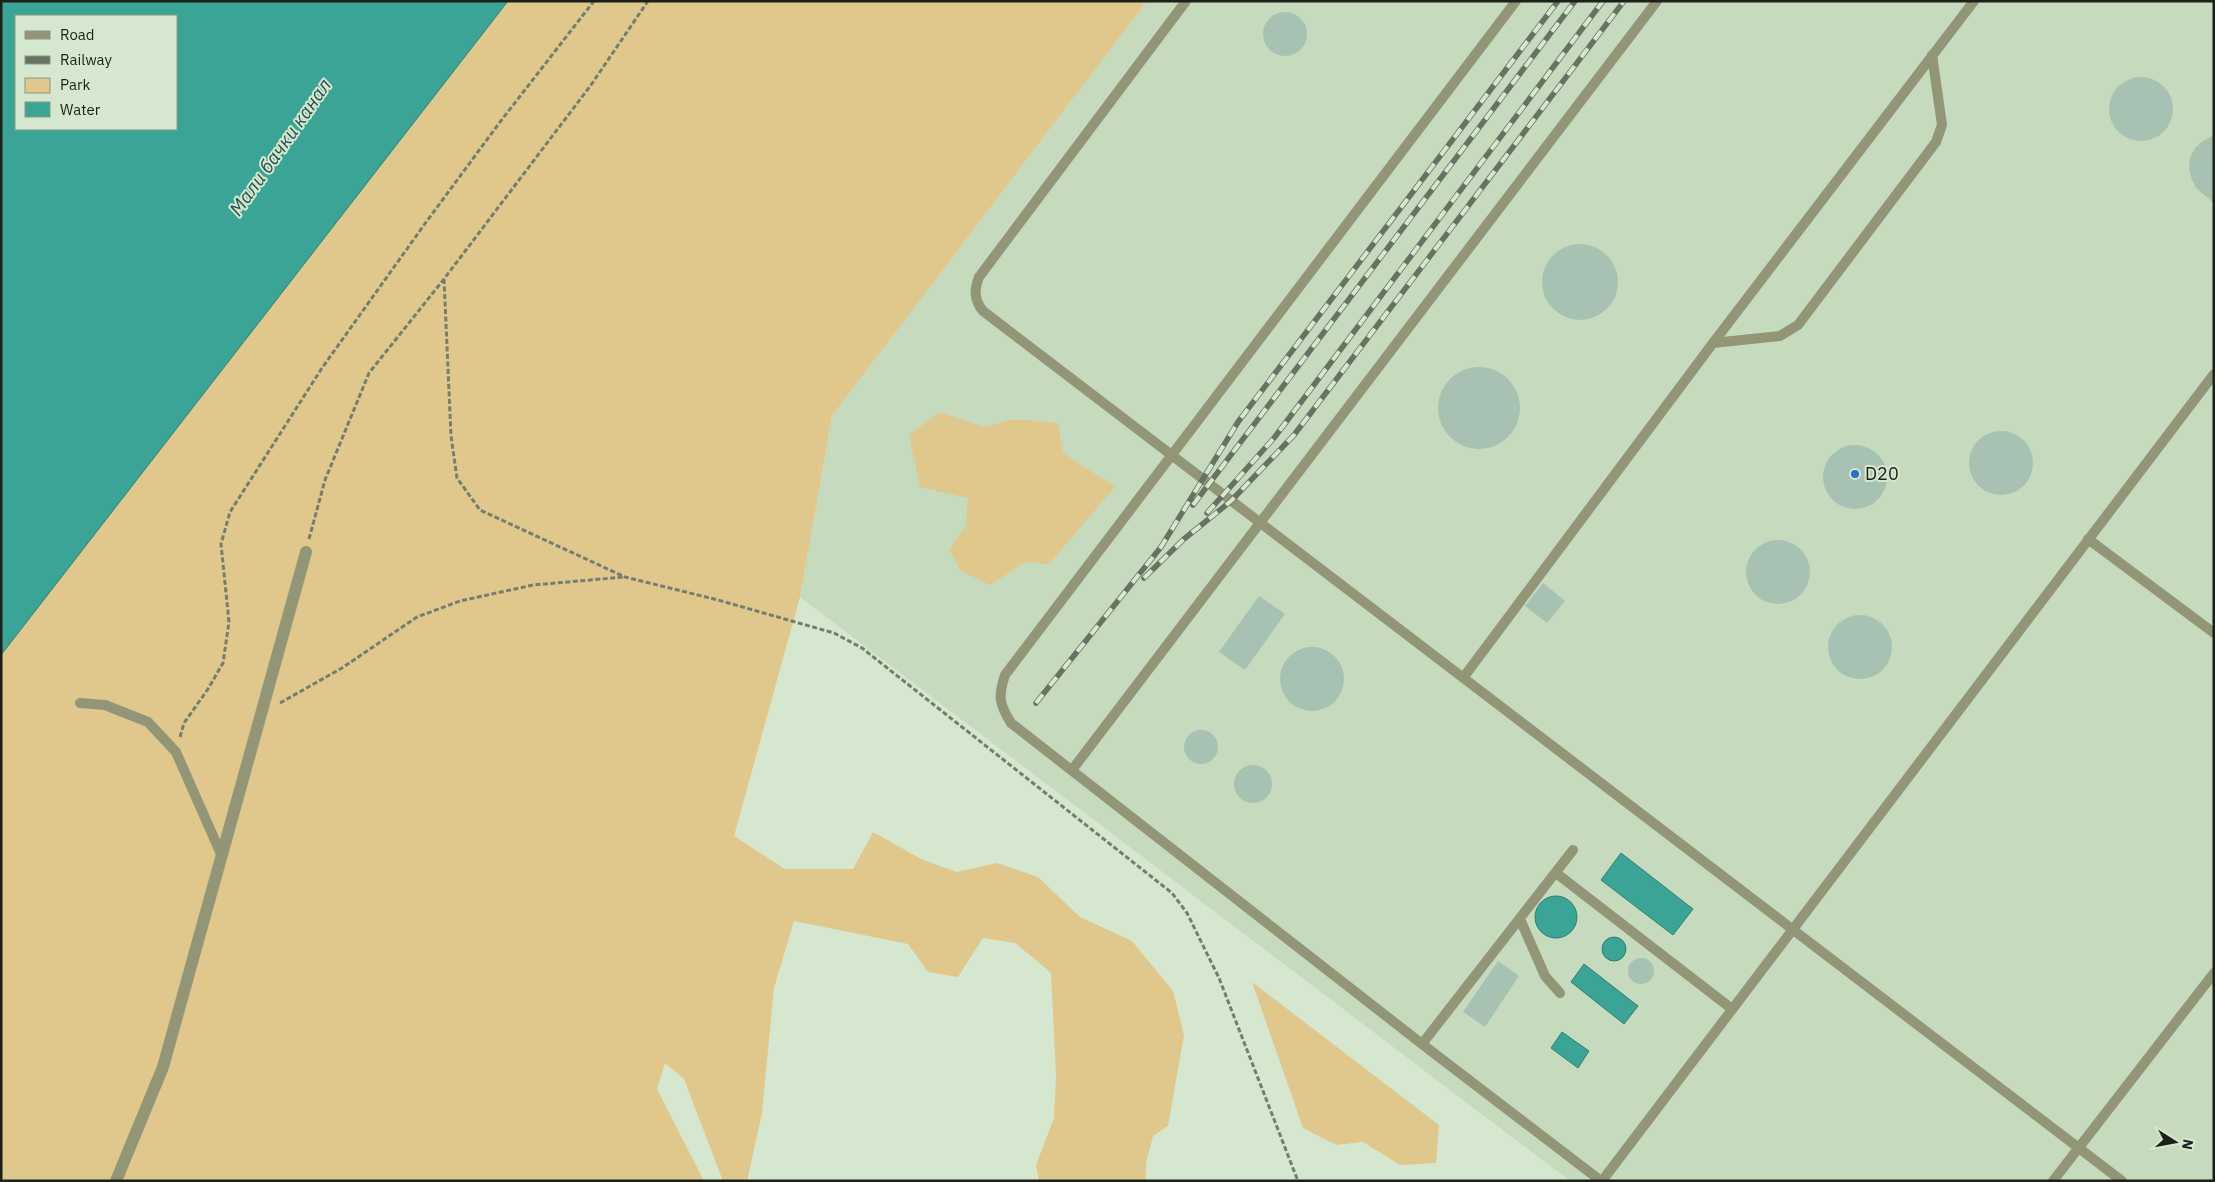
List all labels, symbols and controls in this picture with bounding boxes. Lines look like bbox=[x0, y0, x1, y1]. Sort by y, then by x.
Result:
legend bbox=[15, 15, 178, 130]
text: Road bbox=[60, 25, 95, 44]
text: Railway bbox=[60, 50, 113, 69]
water label: Мали бачки канал bbox=[224, 74, 336, 220]
text: Park bbox=[60, 75, 90, 94]
text: Water bbox=[60, 100, 101, 119]
place label: D20 bbox=[1865, 462, 1899, 485]
marker: D20 bbox=[1849, 468, 1861, 480]
north arrow bbox=[2150, 1117, 2200, 1167]
text: N bbox=[2178, 1138, 2198, 1151]

